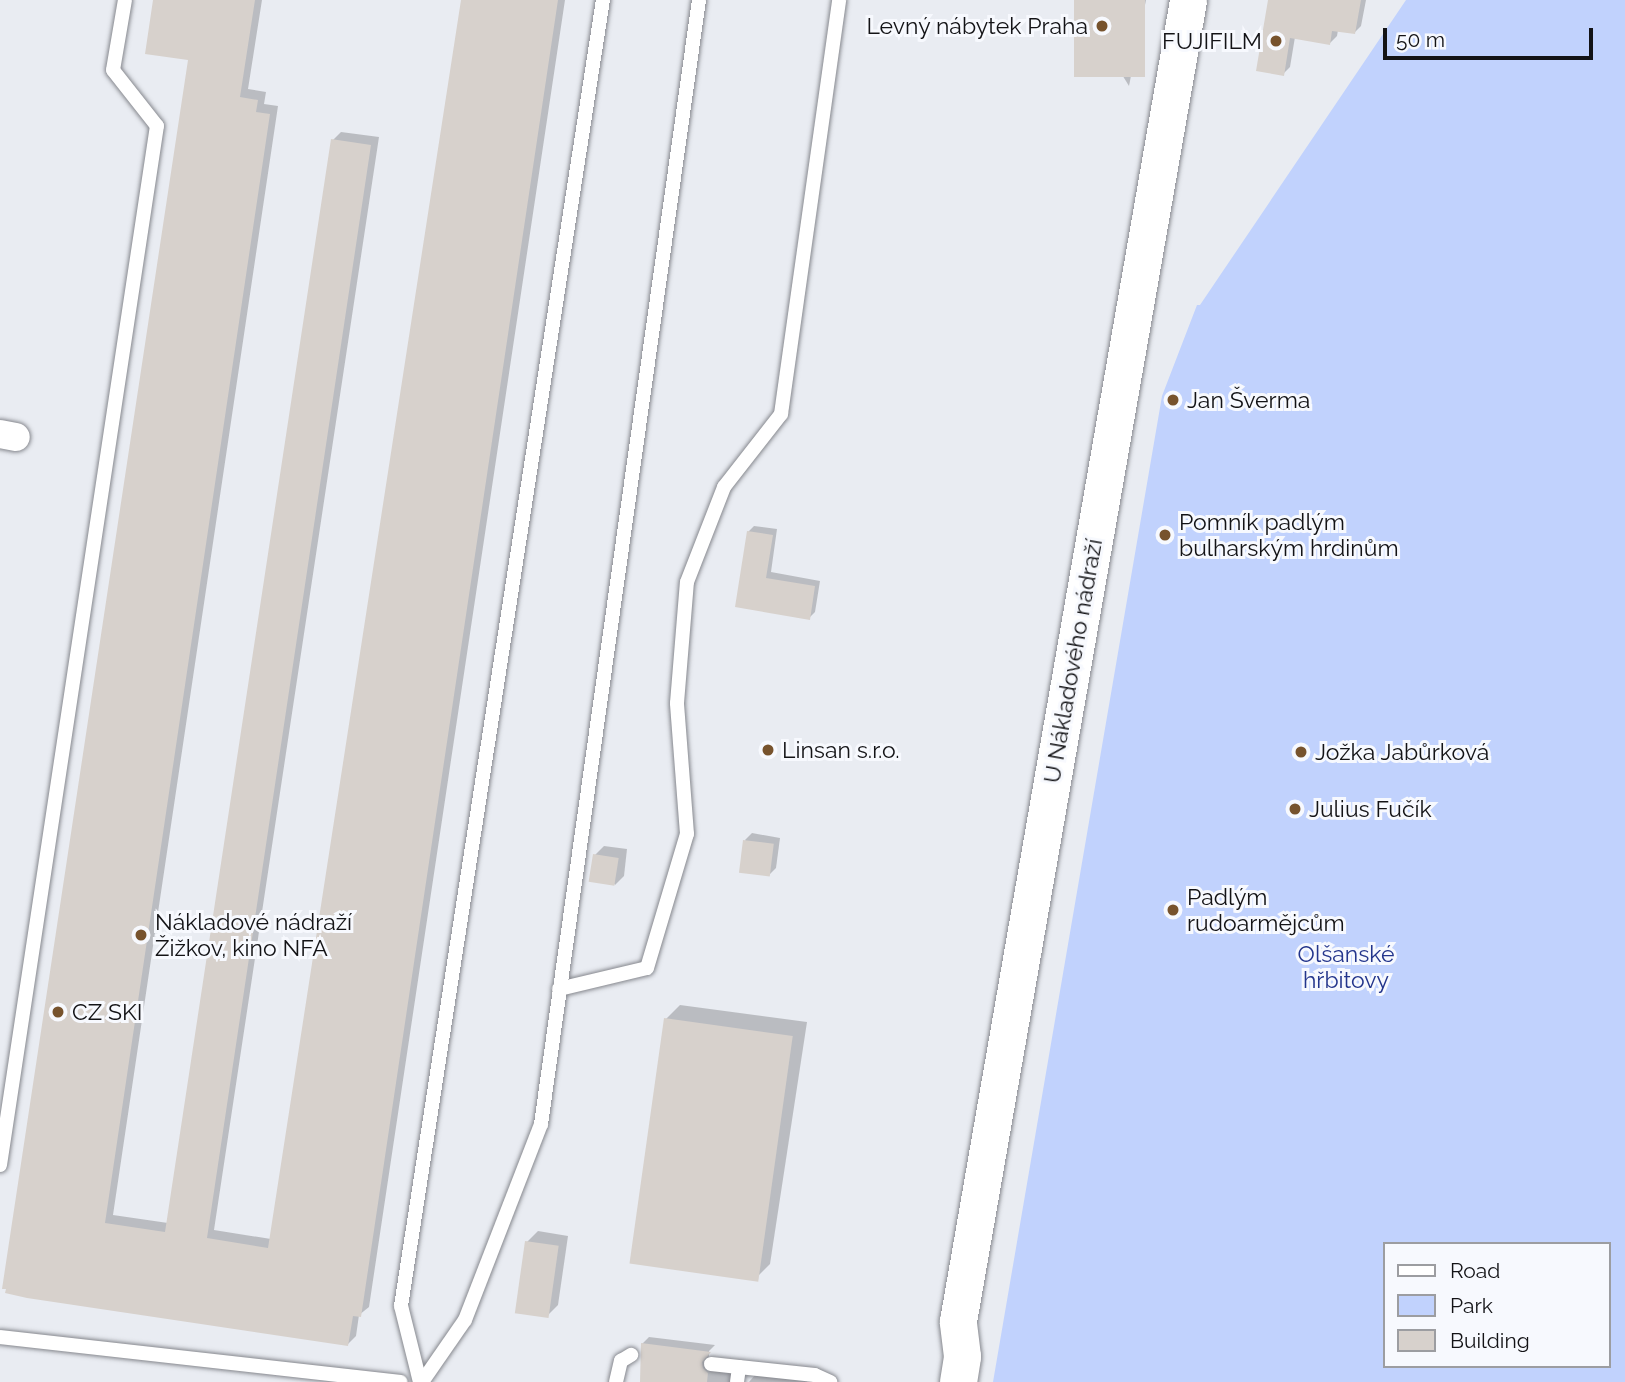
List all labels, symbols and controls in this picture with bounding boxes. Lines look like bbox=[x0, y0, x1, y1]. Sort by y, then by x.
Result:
place label: Levný nábytek Praha bbox=[866, 12, 1088, 40]
scale bar bbox=[1387, 14, 1597, 58]
marker: Levný nábytek Praha bbox=[1094, 18, 1110, 34]
place label: FUJIFILM bbox=[1162, 27, 1262, 55]
text: 50 m bbox=[1396, 27, 1445, 52]
marker: FUJIFILM bbox=[1268, 33, 1284, 49]
place label: Jan Šverma bbox=[1187, 386, 1310, 414]
marker: Jan Šverma bbox=[1165, 392, 1181, 408]
place label: Pomník padlým bulharským hrdinům bbox=[1179, 508, 1399, 562]
marker: Pomník padlým bulharským hrdinům bbox=[1157, 527, 1173, 543]
street label: U Nákladového nádraží bbox=[1038, 537, 1108, 785]
place label: Linsan s.r.o. bbox=[782, 736, 900, 764]
place label: Jožka Jabůrková bbox=[1315, 738, 1490, 766]
marker: Linsan s.r.o. bbox=[760, 742, 776, 758]
marker: Jožka Jabůrková bbox=[1293, 744, 1309, 760]
place label: Julius Fučík bbox=[1309, 795, 1432, 823]
marker: Julius Fučík bbox=[1287, 801, 1303, 817]
place label: Padlým rudoarmějcům bbox=[1187, 883, 1345, 937]
marker: Padlým rudoarmějcům bbox=[1165, 902, 1181, 918]
place label: Nákladové nádraží Žižkov, kino NFA bbox=[155, 908, 352, 962]
marker: Nákladové nádraží Žižkov, kino NFA bbox=[133, 927, 149, 943]
park label: Olšanské hřbitovy bbox=[1298, 940, 1394, 994]
place label: CZ SKI bbox=[72, 998, 143, 1026]
marker: CZ SKI bbox=[50, 1004, 66, 1020]
legend bbox=[1384, 1242, 1611, 1368]
text: Road bbox=[1450, 1258, 1500, 1283]
text: Park bbox=[1450, 1293, 1493, 1318]
text: Building bbox=[1450, 1328, 1530, 1353]

